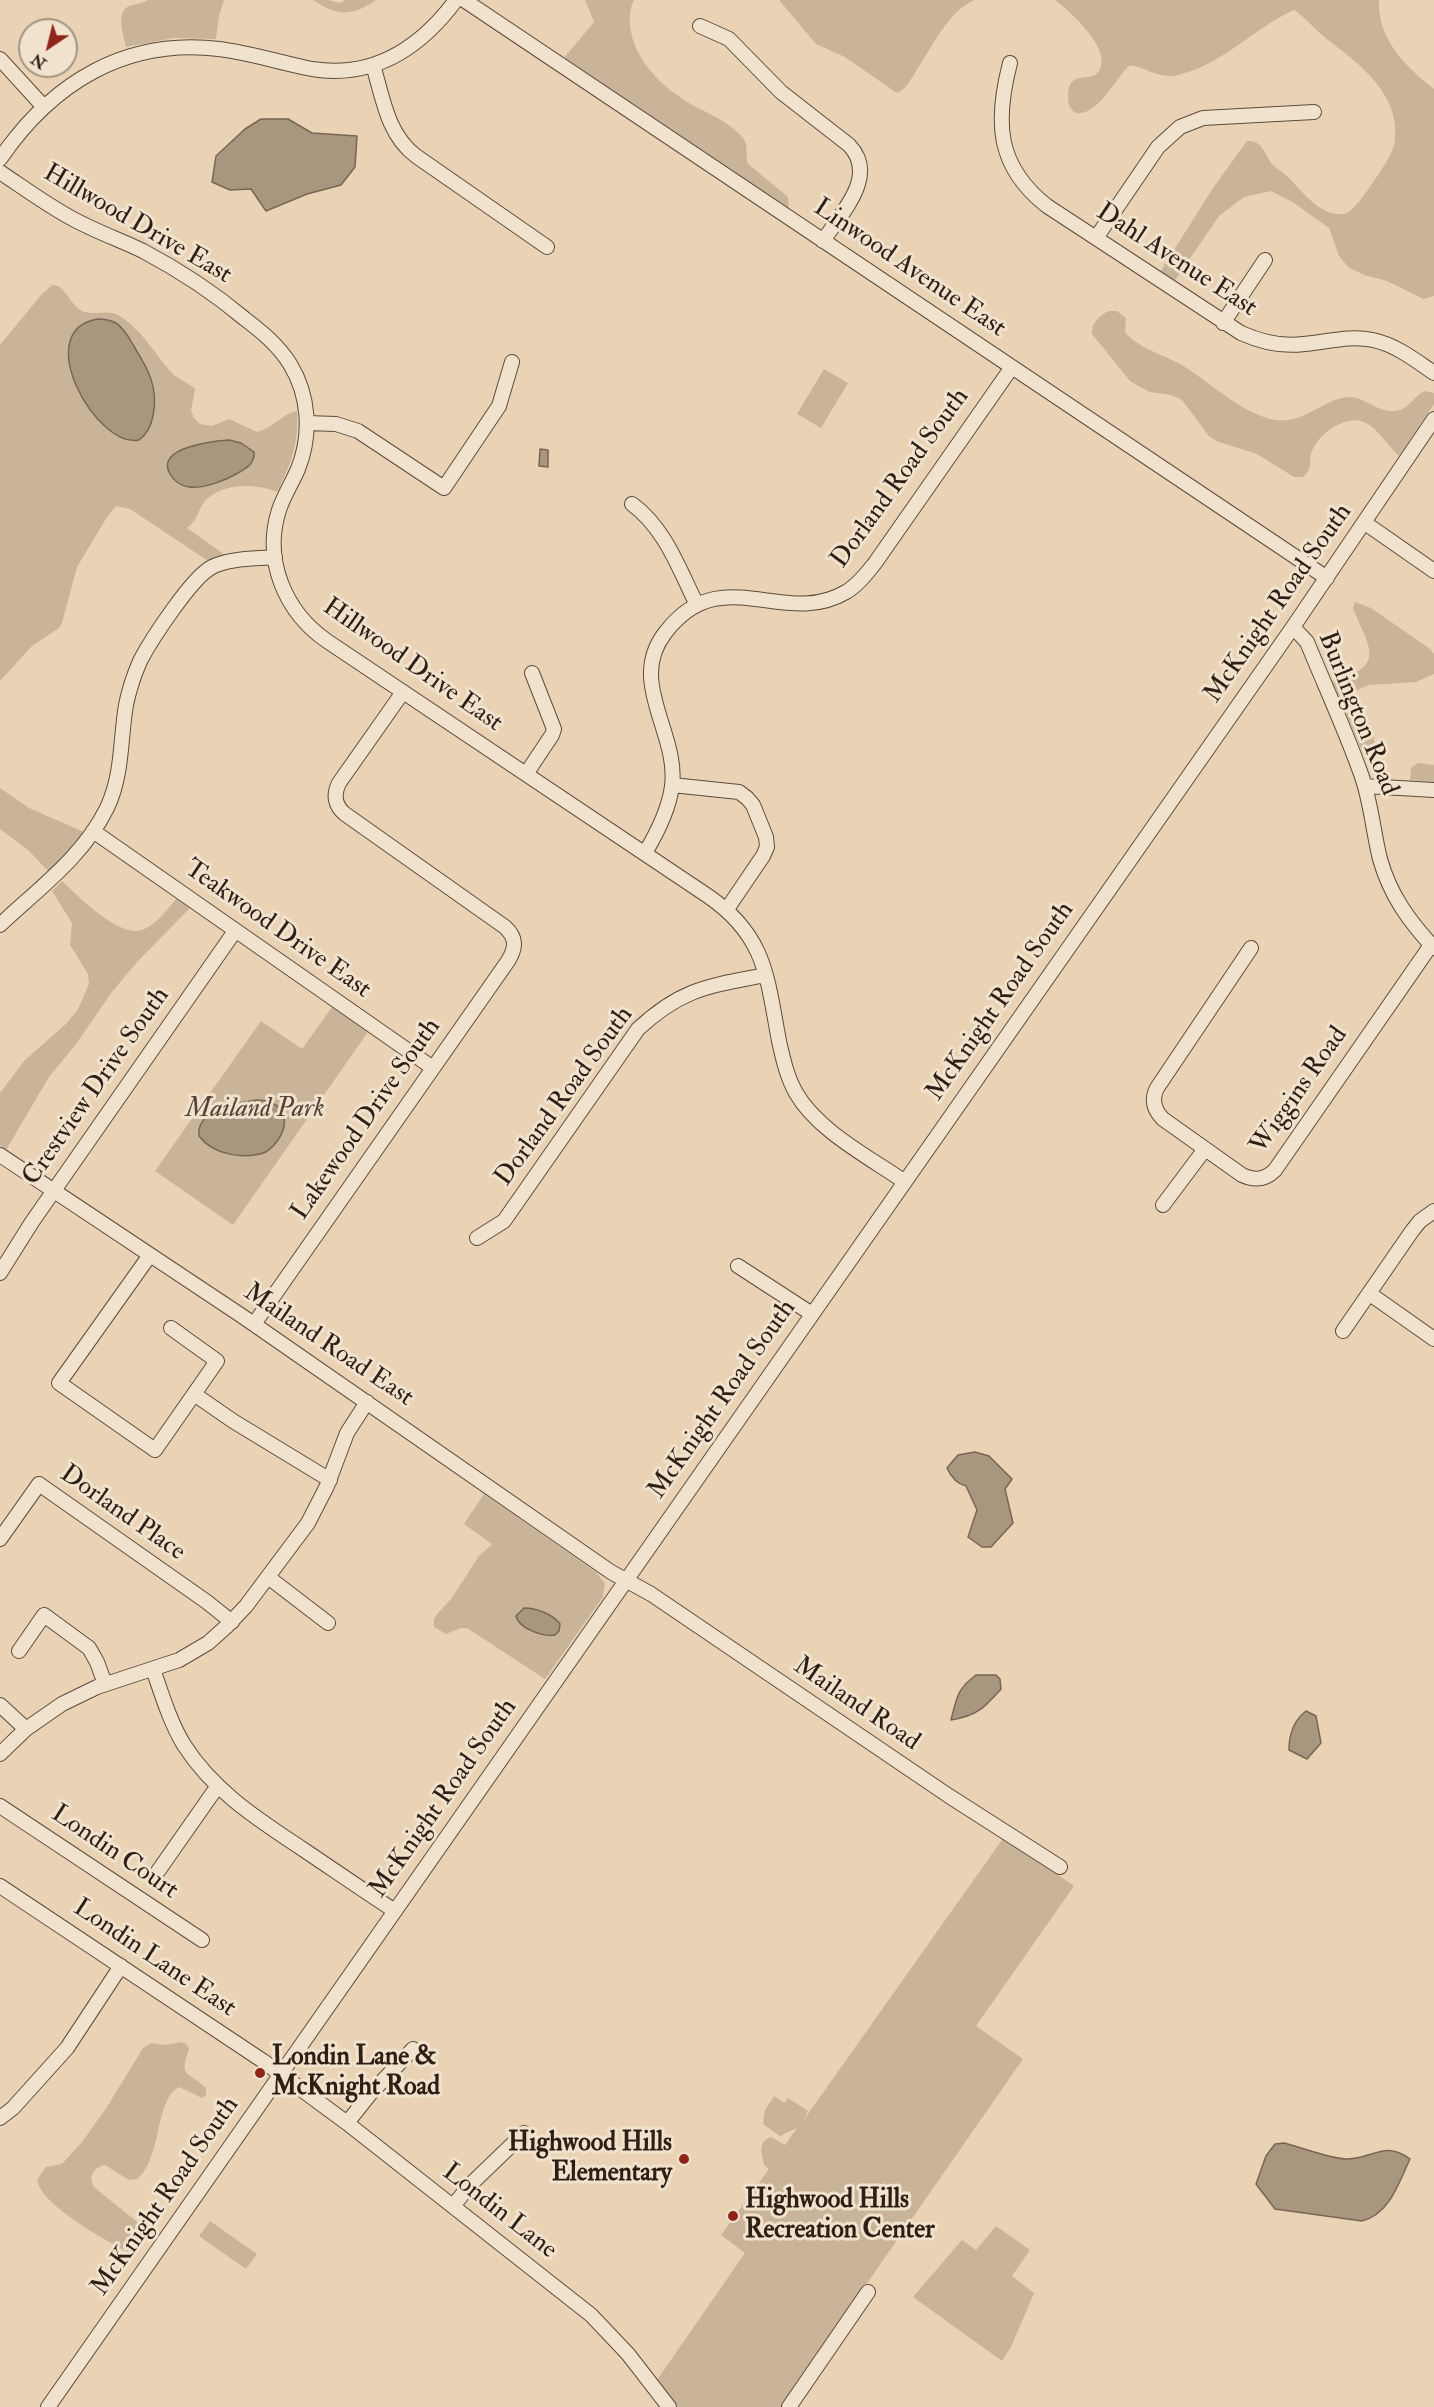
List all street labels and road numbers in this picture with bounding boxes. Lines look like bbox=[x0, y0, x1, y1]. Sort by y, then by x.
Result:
street label: Hillwood Drive East bbox=[37, 158, 237, 292]
street label: Linwood Avenue East bbox=[807, 193, 1011, 345]
street label: Dahl Avenue East bbox=[1090, 198, 1262, 324]
street label: Dorland Road South bbox=[825, 383, 977, 575]
street label: McKnight Road South bbox=[1199, 498, 1359, 710]
street label: Hillwood Drive East bbox=[316, 592, 508, 740]
street label: Burlington Road bbox=[1310, 628, 1404, 800]
street label: Teakwood Drive East bbox=[178, 854, 376, 1006]
street label: McKnight Road South bbox=[921, 896, 1081, 1108]
street label: Crestview Drive South bbox=[17, 982, 177, 1192]
street label: Dorland Road South bbox=[489, 1001, 641, 1193]
street label: Lakewood Drive South bbox=[286, 1013, 448, 1227]
street label: Wiggins Road bbox=[1245, 1021, 1355, 1161]
street label: Mailand Road East bbox=[237, 1278, 419, 1414]
street label: McKnight Road South bbox=[643, 1294, 803, 1506]
street label: Dorland Place bbox=[53, 1459, 191, 1569]
street label: Mailand Road bbox=[787, 1651, 925, 1759]
street label: McKnight Road South bbox=[364, 1693, 524, 1905]
street label: Londin Court bbox=[45, 1799, 183, 1907]
street label: Londin Lane East bbox=[67, 1893, 241, 2025]
street label: McKnight Road South bbox=[86, 2091, 246, 2303]
street label: Londin Lane bbox=[435, 2157, 563, 2267]

